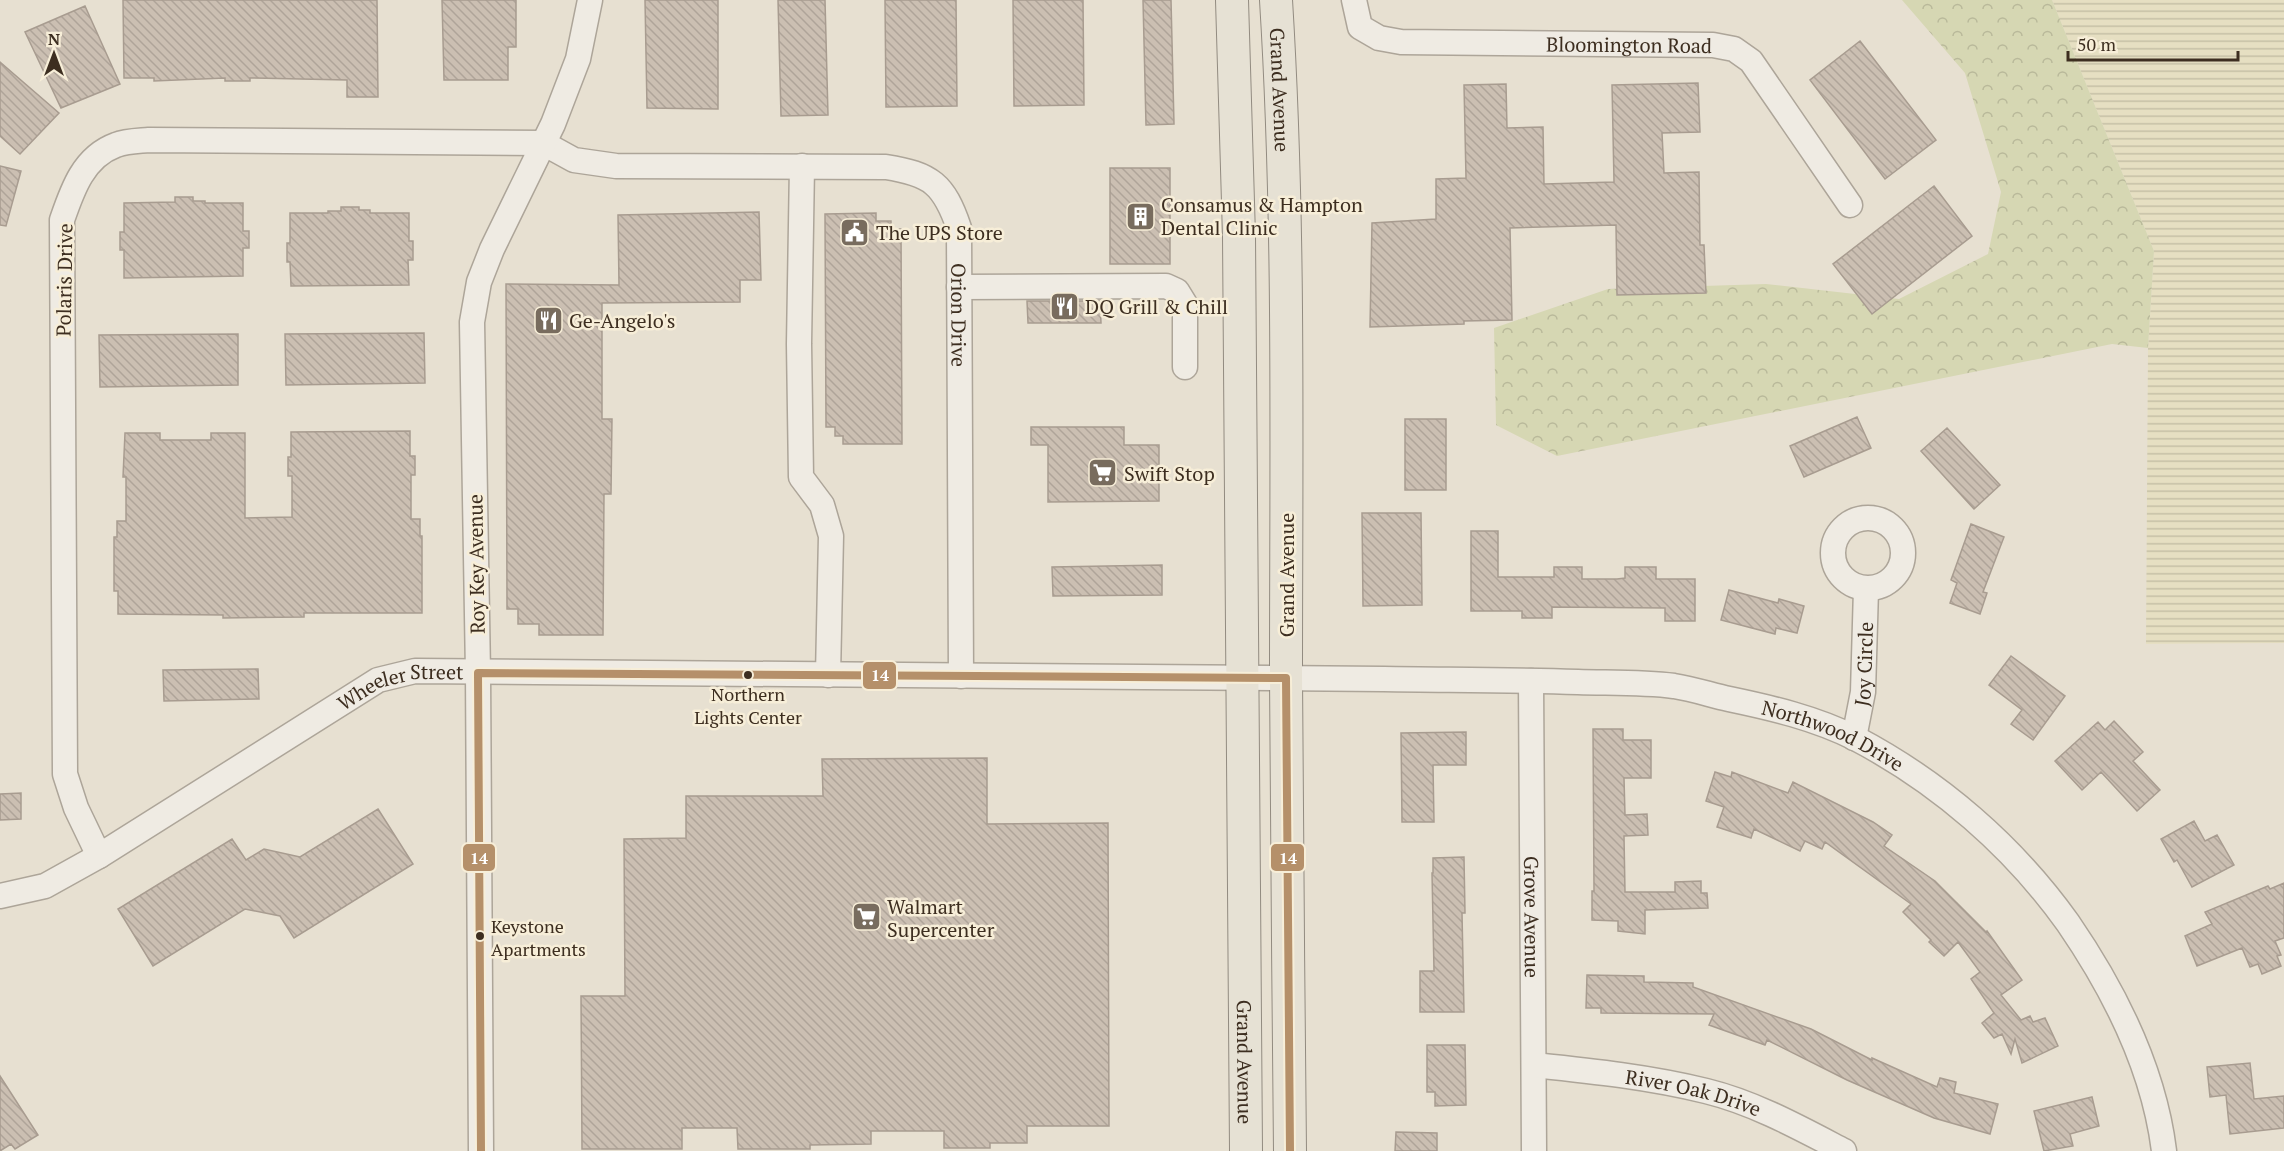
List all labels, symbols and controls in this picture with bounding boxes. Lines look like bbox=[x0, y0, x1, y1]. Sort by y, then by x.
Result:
north arrow bbox=[24, 24, 84, 84]
scale bar bbox=[2068, 24, 2238, 62]
street label: Grand Avenue bbox=[1264, 27, 1296, 153]
text: N bbox=[48, 28, 60, 50]
street label: Bloomington Road bbox=[1546, 30, 1712, 58]
text: 50 m bbox=[2077, 32, 2117, 56]
place label: Consamus & Hampton Dental Clinic bbox=[1161, 191, 1363, 241]
building icon: Consamus & Hampton Dental Clinic bbox=[1124, 200, 1156, 232]
public building icon: The UPS Store bbox=[839, 216, 871, 248]
place label: The UPS Store bbox=[876, 219, 1003, 246]
street label: Polaris Drive bbox=[50, 223, 78, 337]
street label: Orion Drive bbox=[946, 263, 973, 367]
restaurant icon: DQ Grill & Chill bbox=[1048, 290, 1080, 322]
place label: DQ Grill & Chill bbox=[1085, 293, 1228, 320]
restaurant icon: Ge-Angelo's bbox=[532, 304, 564, 336]
place label: Ge-Angelo's bbox=[569, 307, 675, 334]
supermarket icon: Swift Stop bbox=[1087, 457, 1119, 489]
place label: Swift Stop bbox=[1124, 460, 1215, 487]
street label: Roy Key Avenue bbox=[461, 494, 491, 634]
street label: Grand Avenue bbox=[1273, 513, 1300, 637]
street label: Joy Circle bbox=[1847, 621, 1879, 708]
street label: Wheeler Street bbox=[332, 657, 464, 716]
line badge: 14 bbox=[862, 661, 897, 690]
text: 14 bbox=[871, 664, 889, 686]
marker: Northern Lights Center bbox=[742, 669, 754, 681]
place label: Northern Lights Center bbox=[694, 682, 802, 729]
street label: Northwood Drive bbox=[1759, 693, 1909, 777]
line badge: 14 bbox=[462, 843, 496, 872]
line badge: 14 bbox=[1270, 843, 1305, 872]
text: 14 bbox=[470, 847, 488, 869]
text: 14 bbox=[1279, 847, 1297, 869]
street label: Grove Avenue bbox=[1519, 856, 1546, 978]
place label: Walmart Supercenter bbox=[887, 893, 995, 943]
supermarket icon: Walmart Supercenter bbox=[850, 901, 882, 933]
place label: Keystone Apartments bbox=[491, 914, 586, 961]
marker: Keystone Apartments bbox=[474, 930, 486, 942]
street label: Grand Avenue bbox=[1231, 999, 1259, 1124]
street label: River Oak Drive bbox=[1624, 1062, 1765, 1122]

